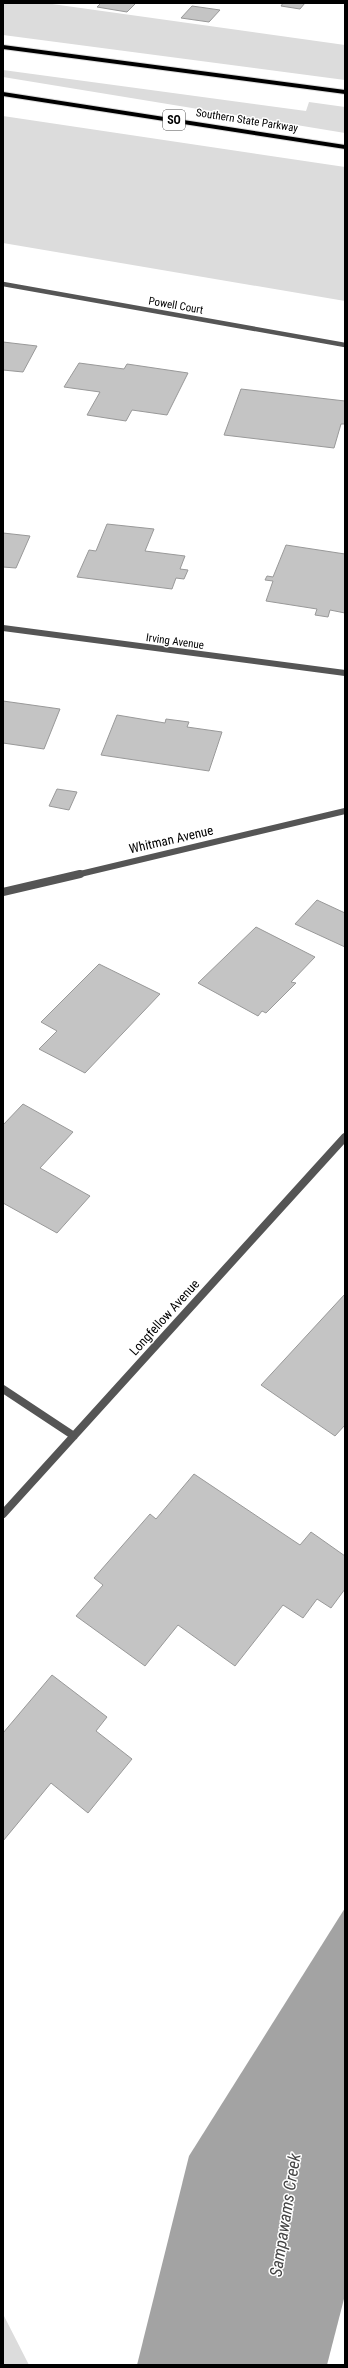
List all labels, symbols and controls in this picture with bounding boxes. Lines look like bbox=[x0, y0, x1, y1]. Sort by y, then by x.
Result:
street label: Southern State Parkway bbox=[195, 106, 299, 135]
road number: SO bbox=[163, 110, 185, 130]
street label: Powell Court bbox=[148, 294, 204, 317]
street label: Irving Avenue bbox=[145, 631, 205, 652]
street label: Whitman Avenue bbox=[128, 823, 215, 856]
street label: Longfellow Avenue bbox=[126, 1276, 202, 1358]
water label: Sampawams Creek bbox=[265, 2151, 305, 2278]

